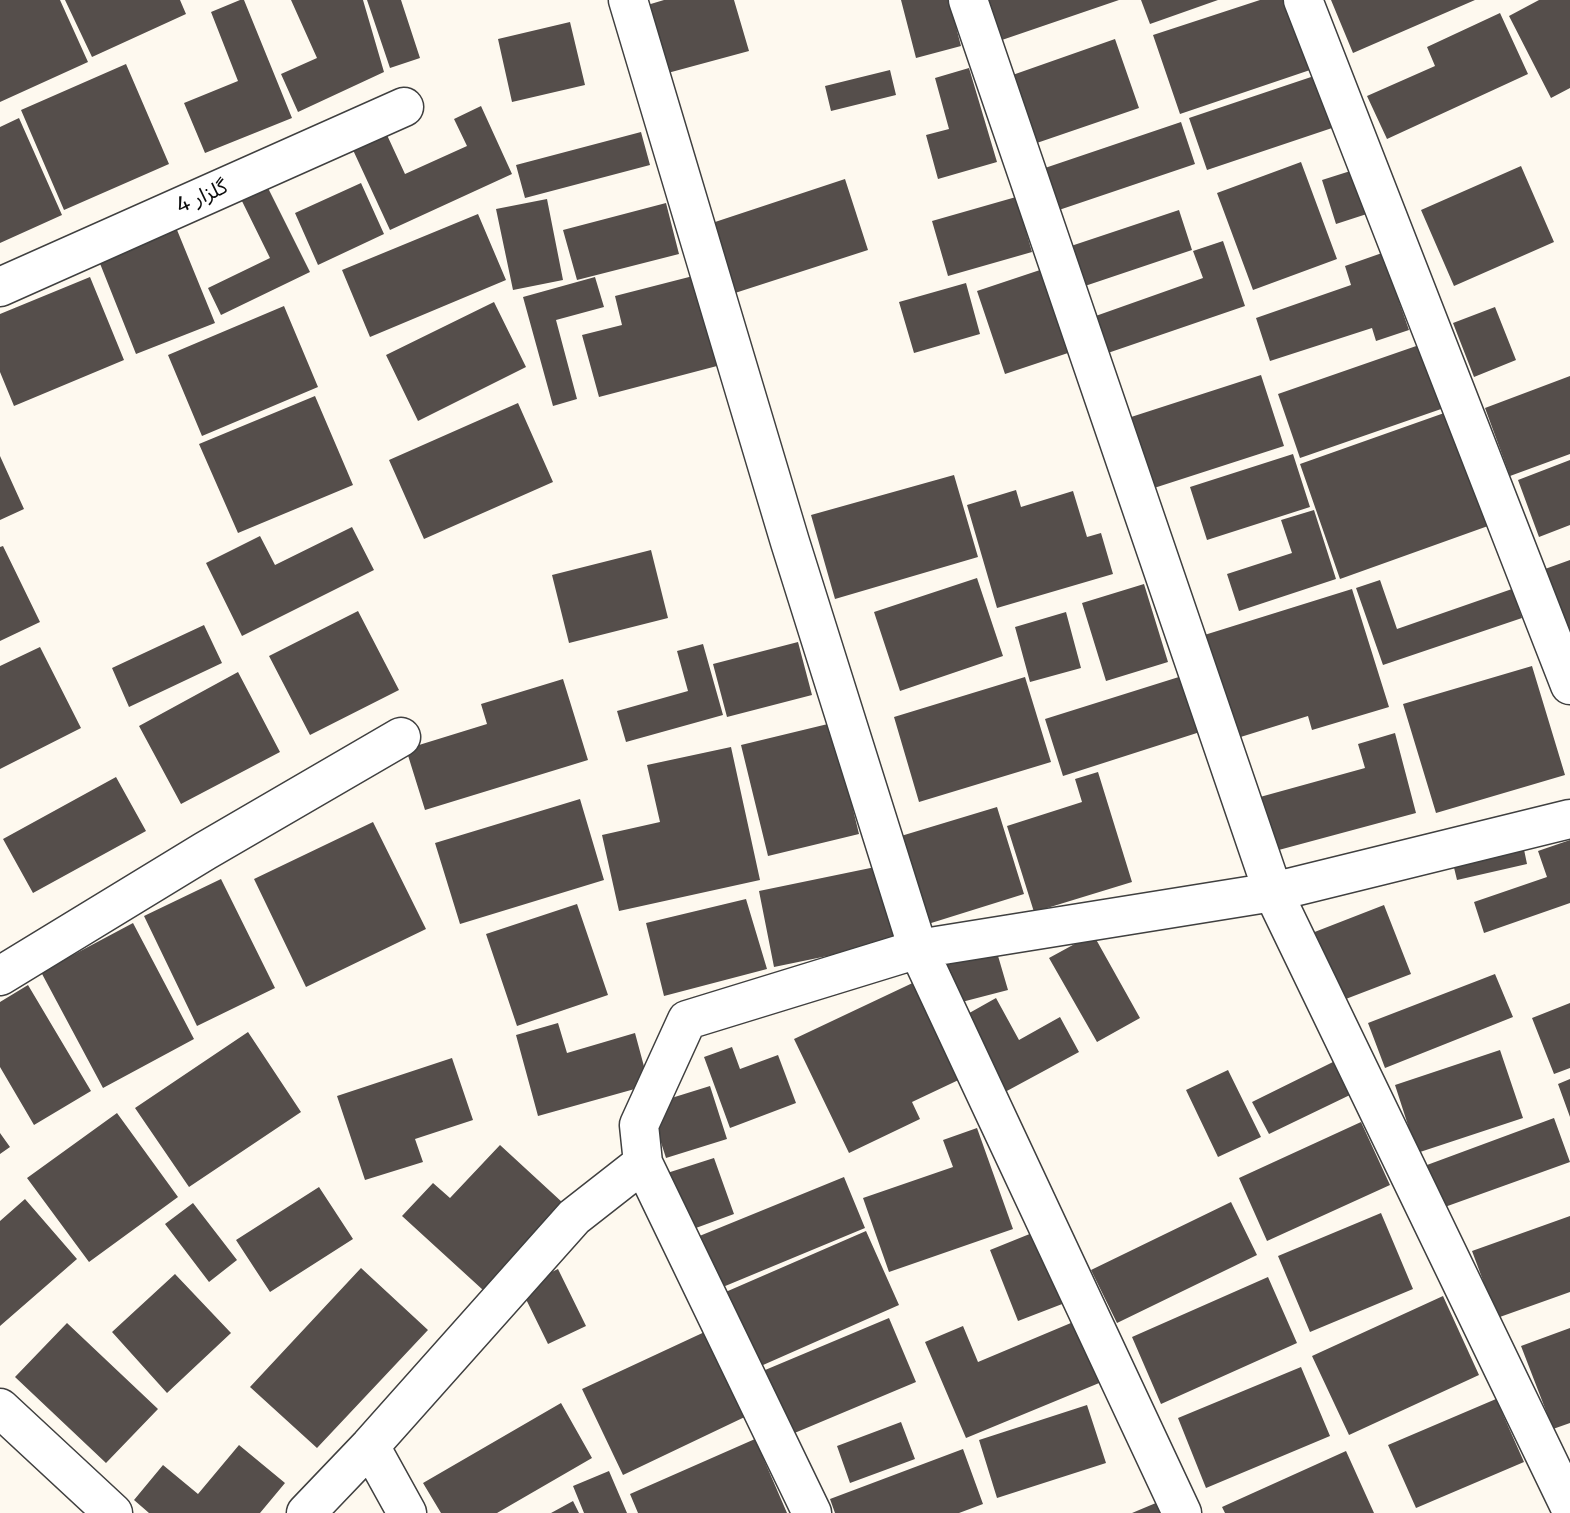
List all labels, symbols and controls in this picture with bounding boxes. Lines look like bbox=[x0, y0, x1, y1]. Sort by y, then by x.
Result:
street label: گلزار 4 bbox=[173, 175, 231, 219]

